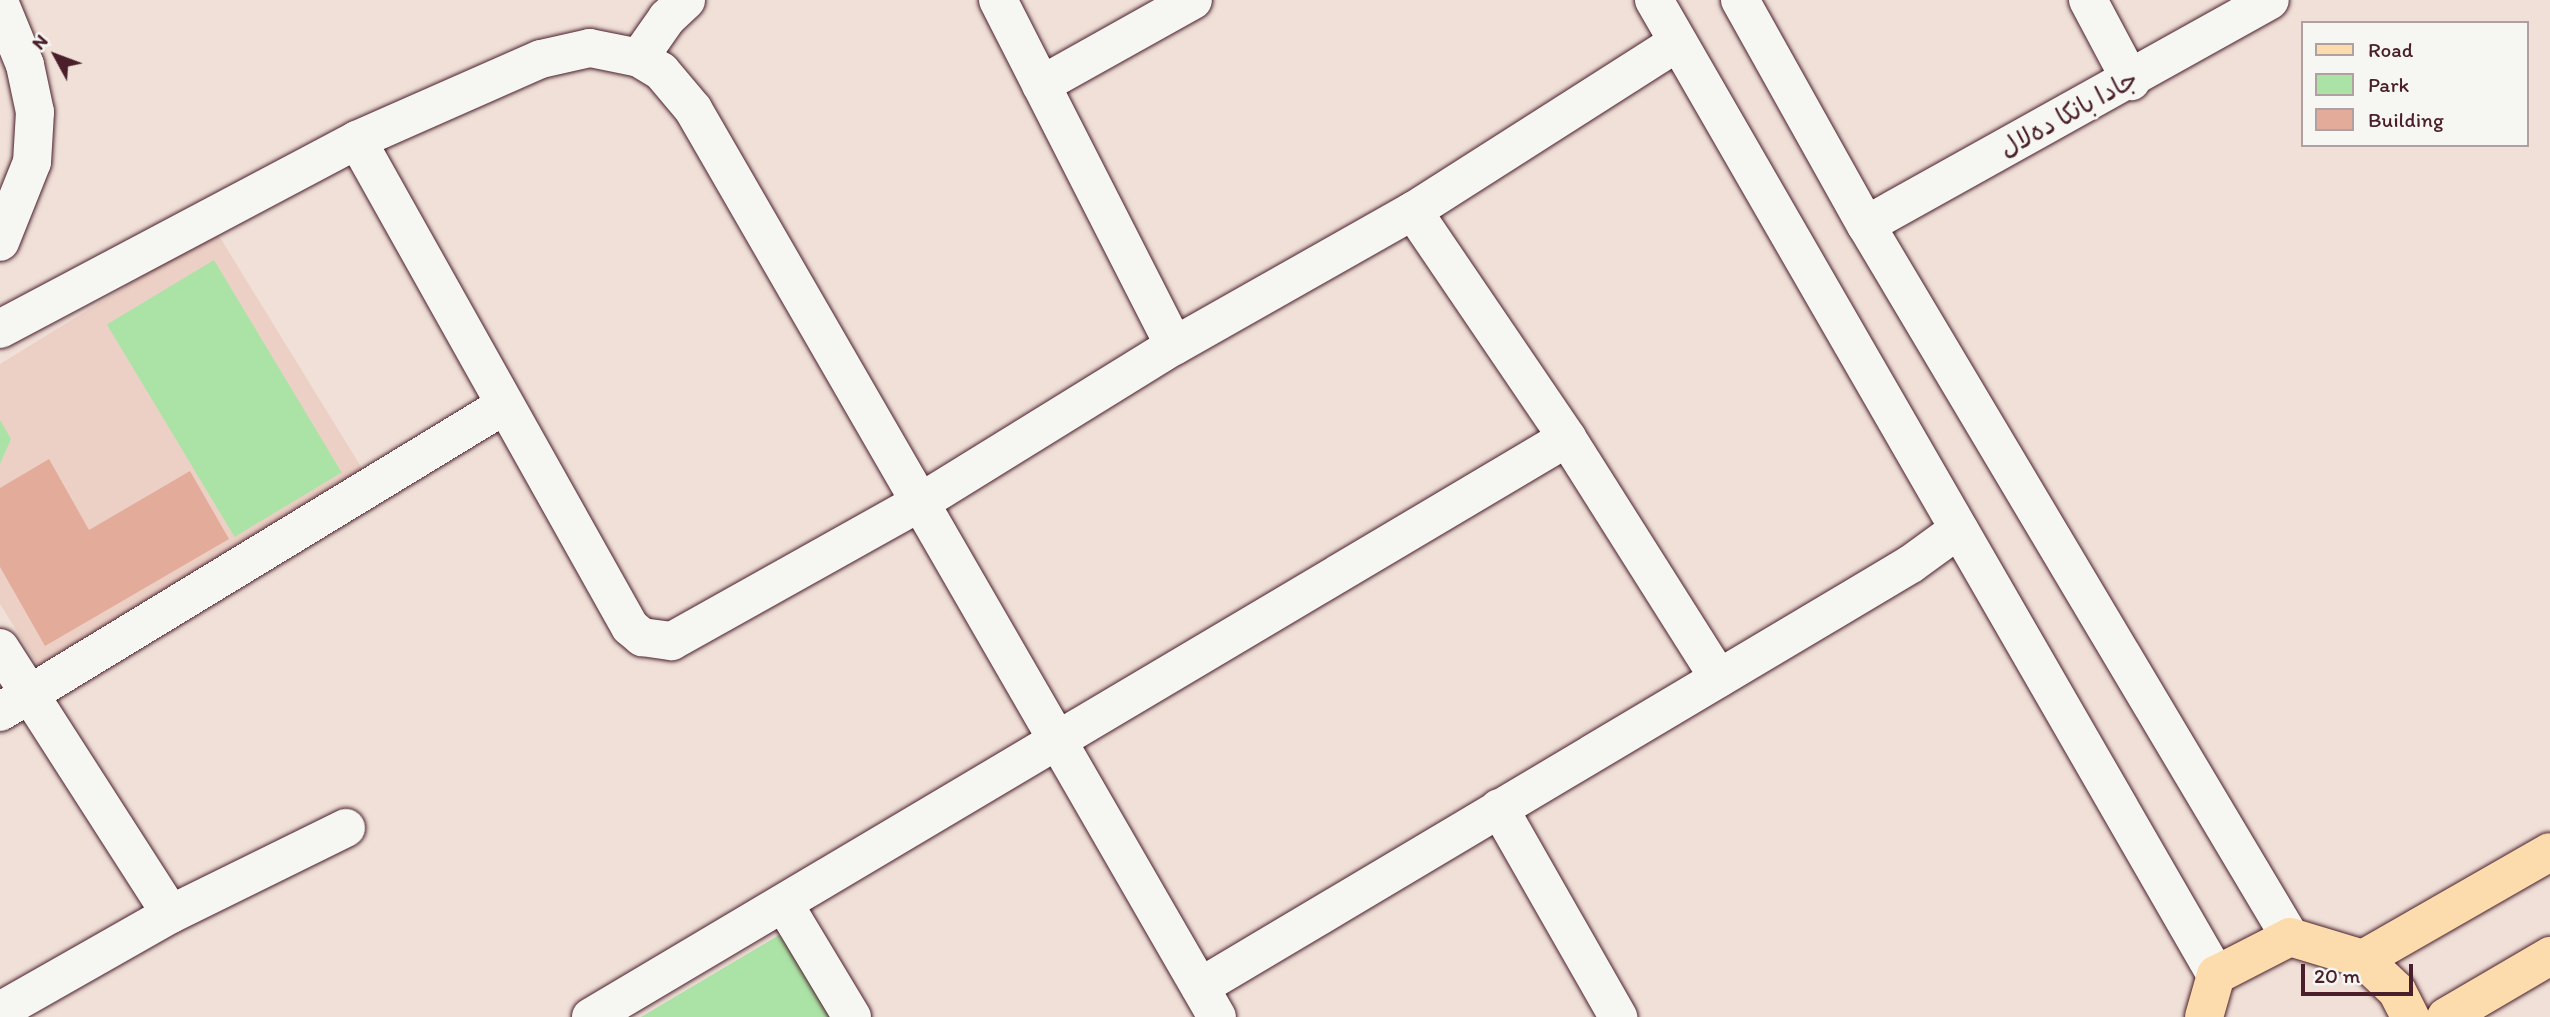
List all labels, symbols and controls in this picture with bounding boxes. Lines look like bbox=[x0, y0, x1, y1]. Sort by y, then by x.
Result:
north arrow bbox=[21, 21, 91, 91]
legend bbox=[2302, 21, 2529, 147]
text: N bbox=[27, 30, 53, 54]
text: Road bbox=[2368, 37, 2413, 62]
street label: جادا بانكا ده‌لال bbox=[1994, 63, 2144, 165]
text: Park bbox=[2368, 72, 2409, 97]
text: Building bbox=[2368, 107, 2444, 132]
scale bar bbox=[2305, 950, 2417, 994]
text: 20 m bbox=[2314, 963, 2360, 988]

